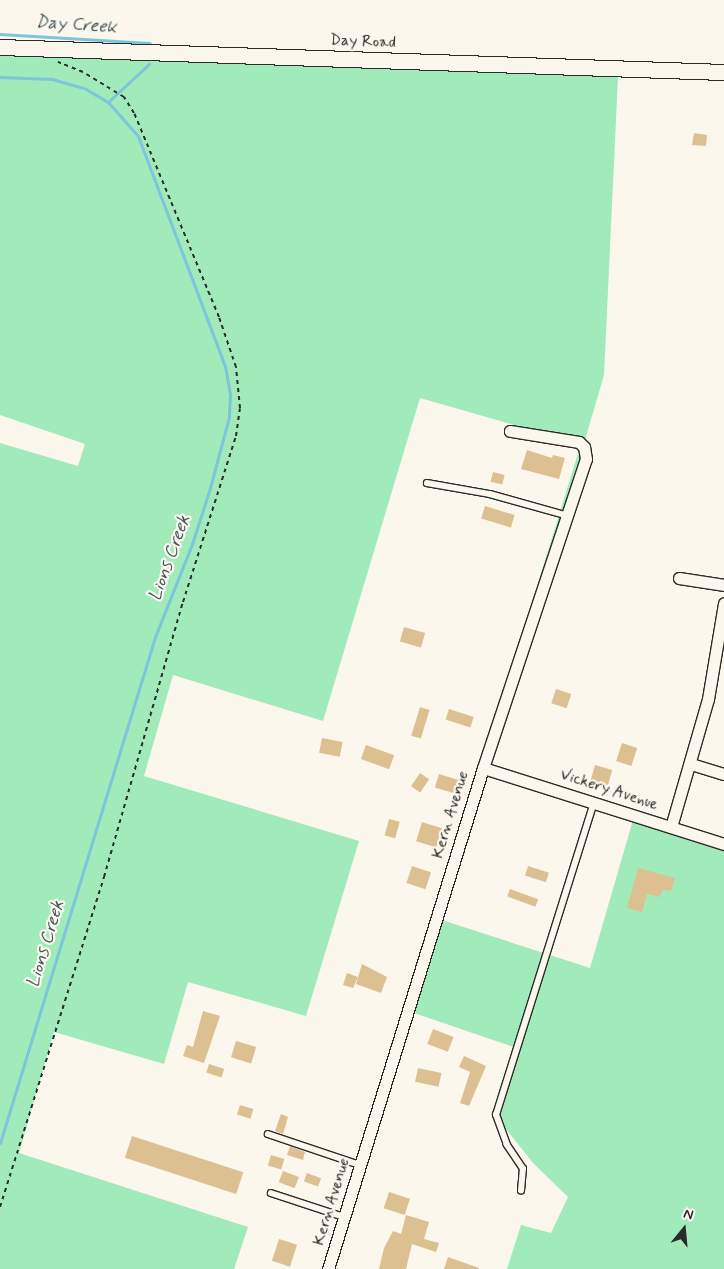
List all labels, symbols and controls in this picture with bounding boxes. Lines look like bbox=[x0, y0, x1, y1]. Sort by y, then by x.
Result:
water label: Day Creek bbox=[35, 11, 117, 39]
street label: Day Road bbox=[331, 31, 395, 53]
water label: Lions Creek bbox=[145, 512, 195, 604]
street label: Vickery Avenue bbox=[556, 765, 662, 815]
street label: Kern Avenue bbox=[428, 768, 474, 862]
water label: Lions Creek bbox=[23, 898, 69, 990]
street label: Kern Avenue bbox=[309, 1155, 355, 1249]
north arrow bbox=[659, 1204, 709, 1254]
text: N bbox=[681, 1205, 695, 1225]

